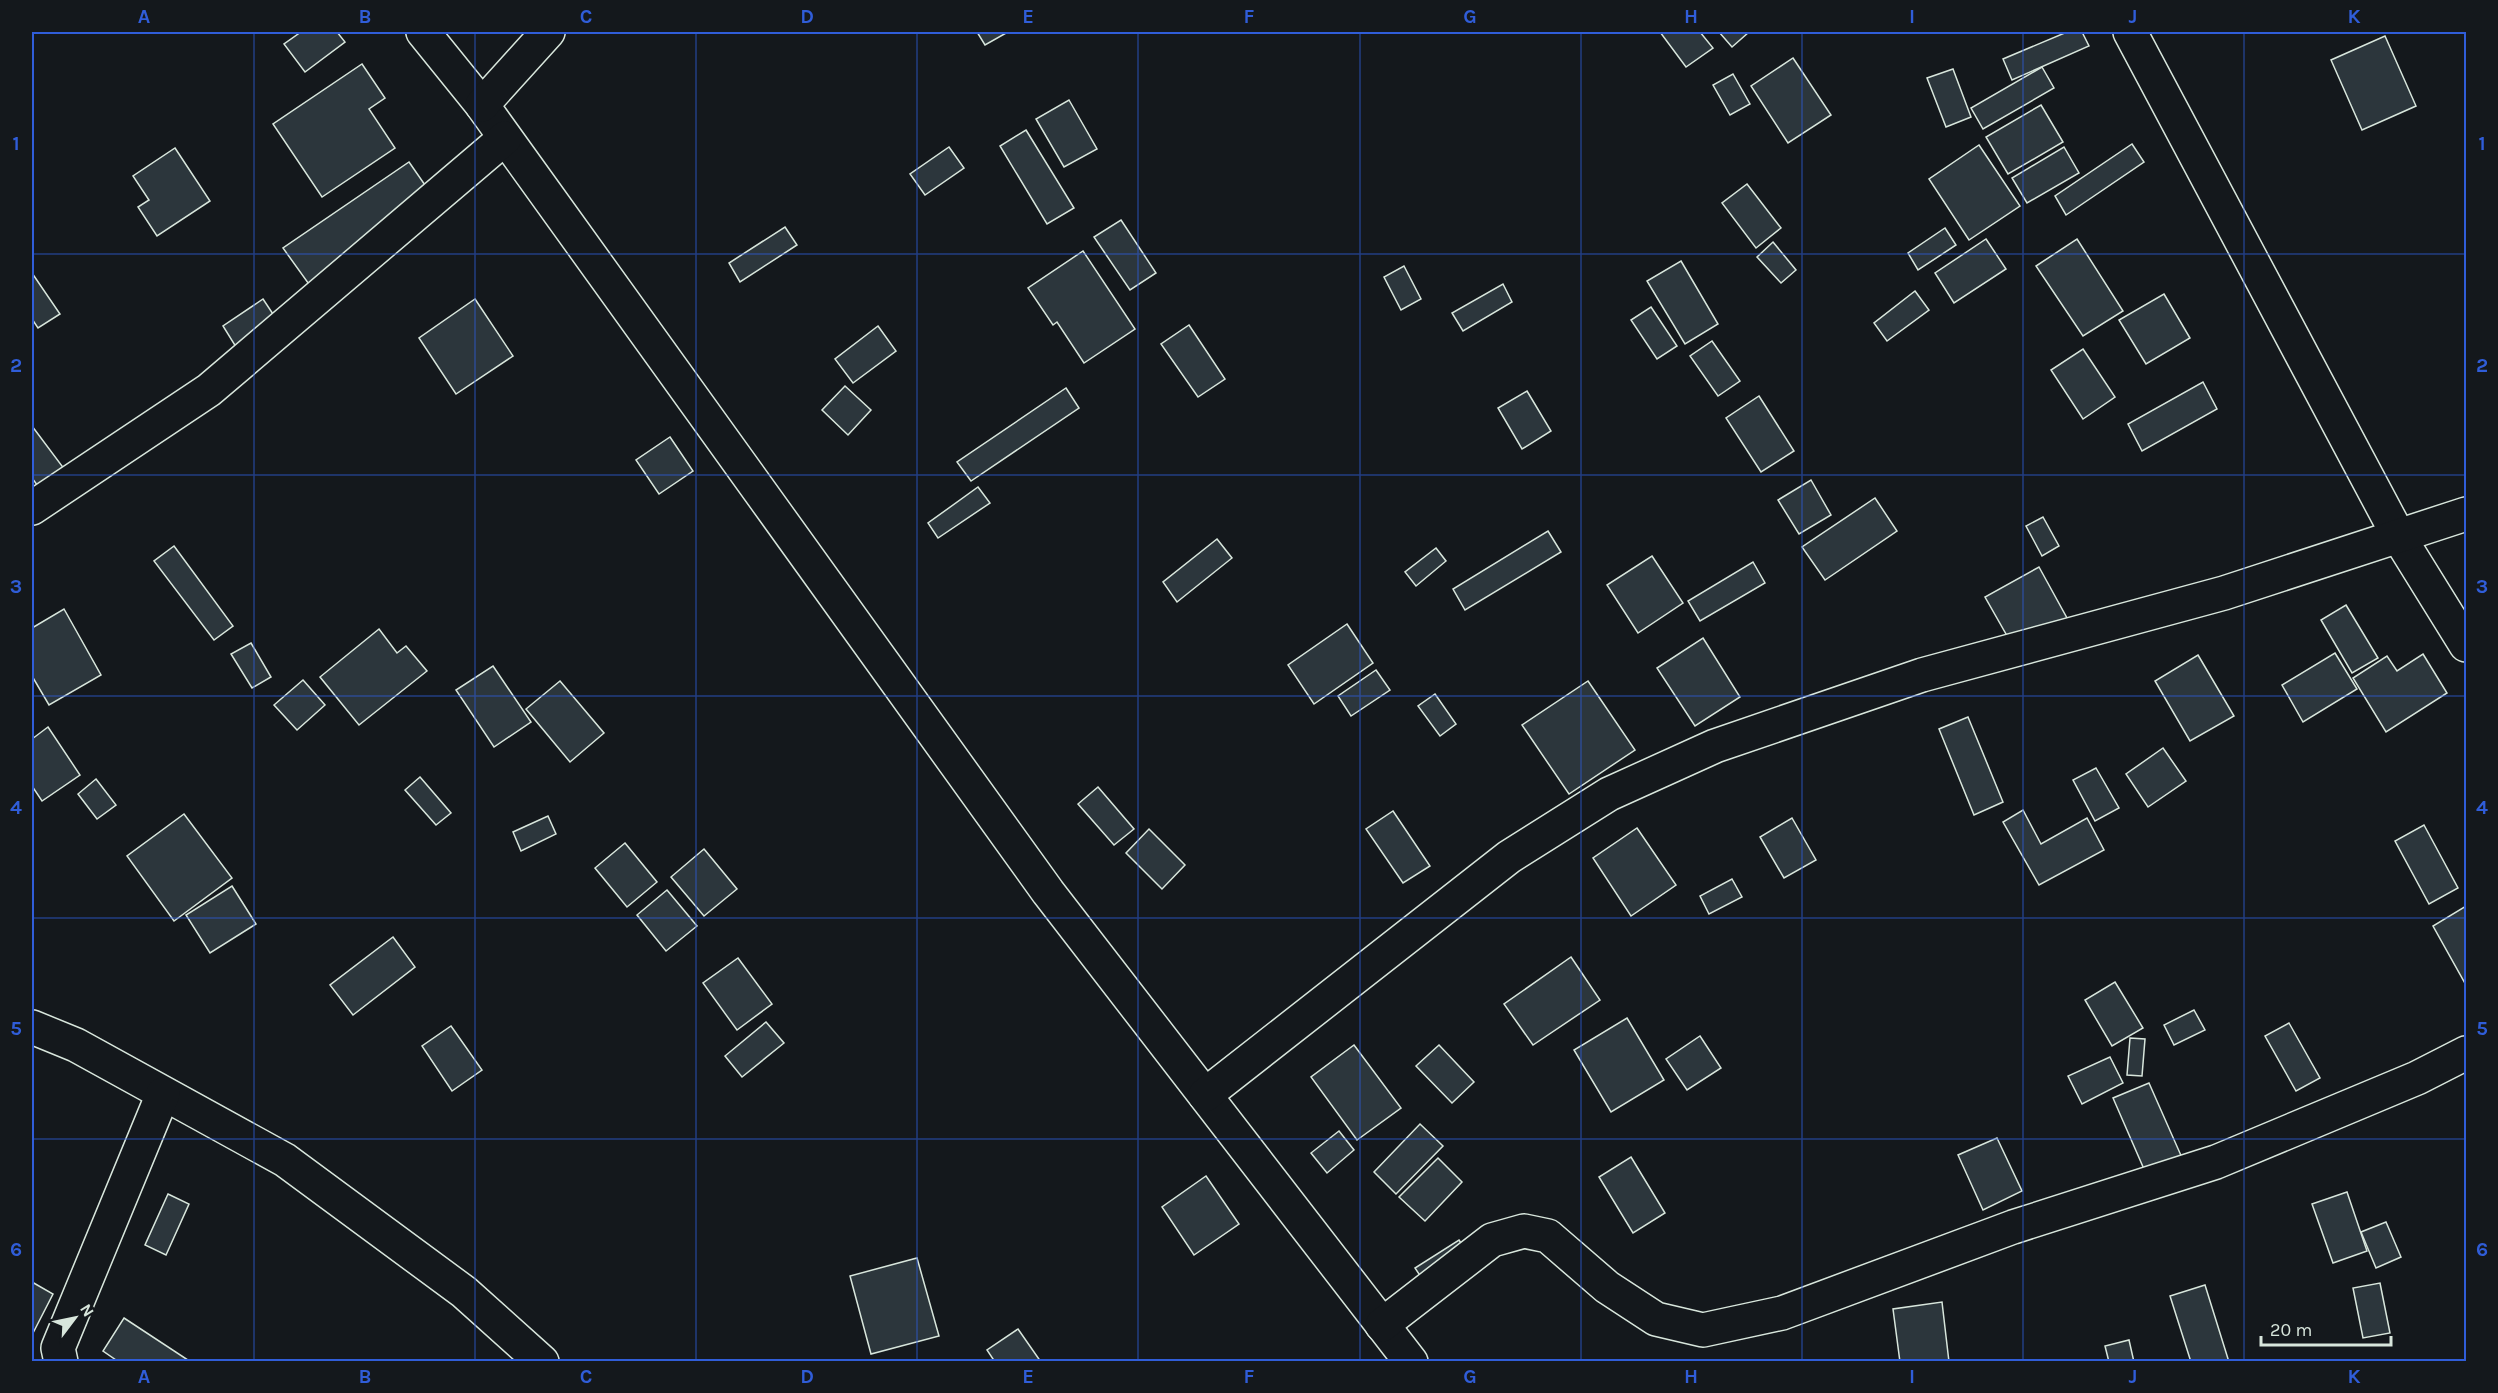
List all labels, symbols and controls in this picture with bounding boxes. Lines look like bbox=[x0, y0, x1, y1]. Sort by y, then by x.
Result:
text: A bbox=[138, 5, 151, 28]
text: B bbox=[359, 5, 371, 28]
text: C bbox=[580, 5, 592, 28]
text: D bbox=[800, 5, 814, 28]
text: E bbox=[1022, 5, 1034, 28]
text: F bbox=[1244, 5, 1255, 28]
text: G bbox=[1463, 5, 1477, 28]
text: H bbox=[1684, 5, 1698, 28]
text: I bbox=[1909, 5, 1915, 28]
text: J bbox=[2129, 5, 2137, 28]
text: K bbox=[2347, 5, 2361, 28]
text: 1 bbox=[12, 132, 20, 155]
text: 1 bbox=[2478, 132, 2486, 155]
text: 2 bbox=[10, 354, 22, 377]
text: 2 bbox=[2476, 354, 2488, 377]
text: 3 bbox=[10, 575, 22, 598]
text: 3 bbox=[2476, 575, 2488, 598]
text: 4 bbox=[10, 796, 22, 819]
text: 4 bbox=[2476, 796, 2488, 819]
text: 5 bbox=[10, 1017, 22, 1040]
text: 5 bbox=[2476, 1017, 2488, 1040]
text: 6 bbox=[10, 1238, 22, 1261]
text: 6 bbox=[2476, 1238, 2488, 1261]
north arrow bbox=[45, 1288, 105, 1348]
text: N bbox=[76, 1300, 98, 1320]
scale bar bbox=[2261, 1309, 2392, 1347]
text: 20 m bbox=[2270, 1319, 2312, 1341]
text: A bbox=[138, 1365, 151, 1388]
text: B bbox=[359, 1365, 371, 1388]
text: C bbox=[580, 1365, 592, 1388]
text: D bbox=[800, 1365, 814, 1388]
text: E bbox=[1022, 1365, 1034, 1388]
text: F bbox=[1244, 1365, 1255, 1388]
text: G bbox=[1463, 1365, 1477, 1388]
text: H bbox=[1684, 1365, 1698, 1388]
text: I bbox=[1909, 1365, 1915, 1388]
text: J bbox=[2129, 1365, 2137, 1388]
text: K bbox=[2347, 1365, 2361, 1388]

